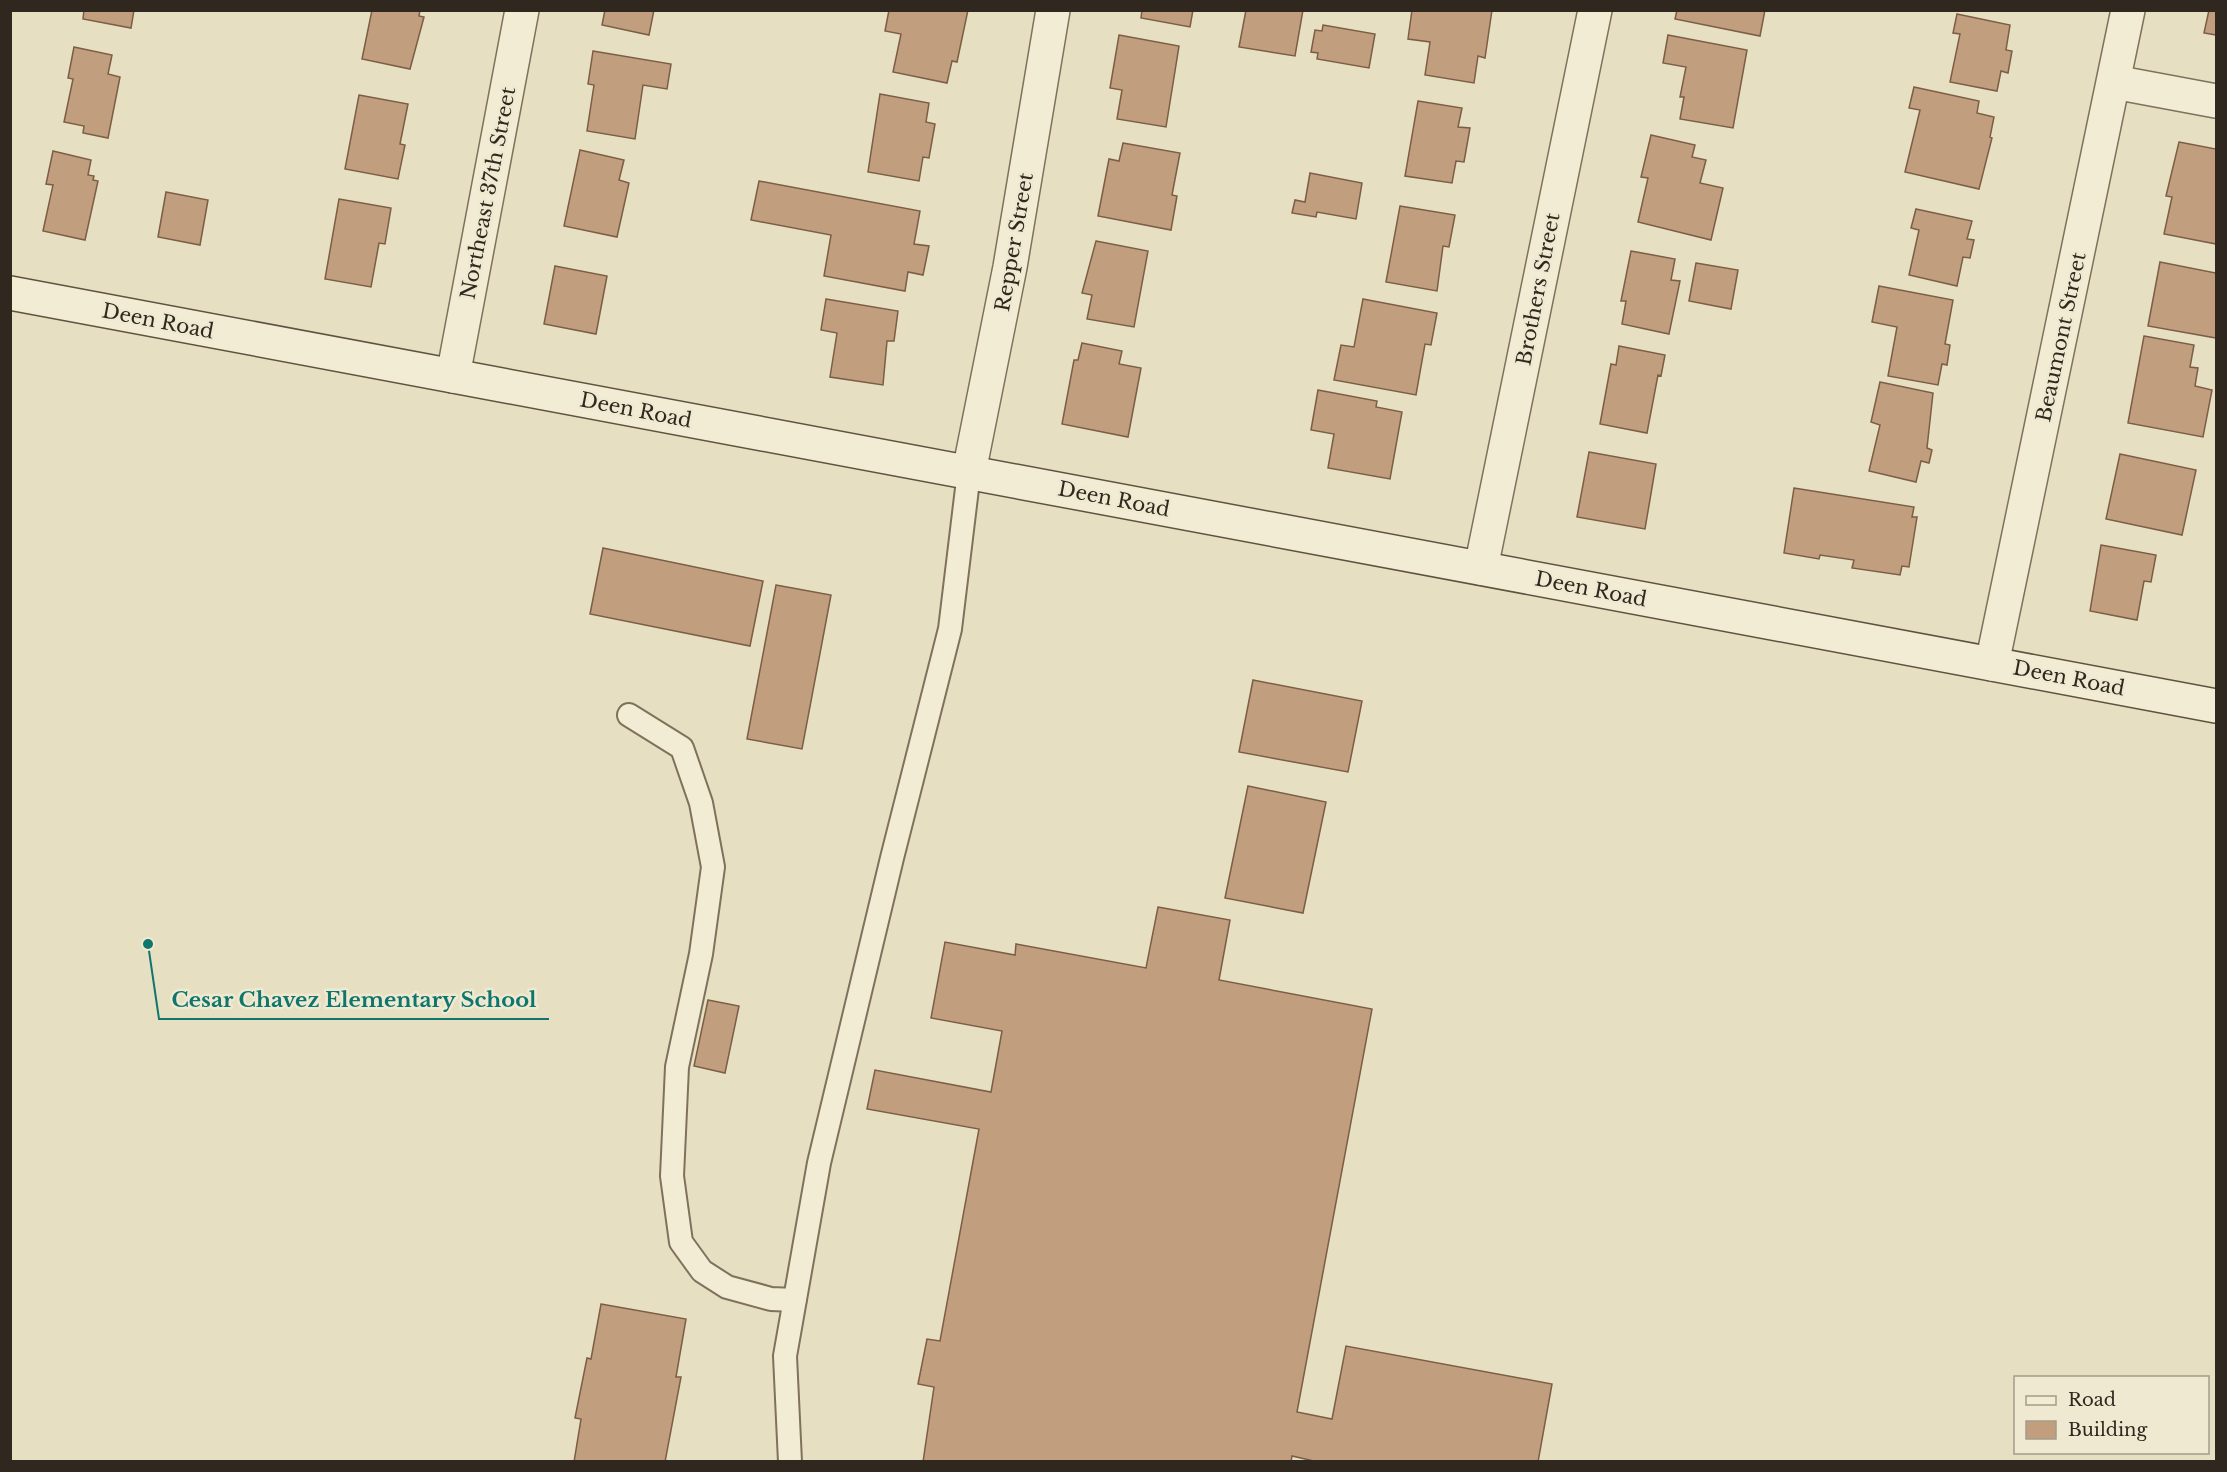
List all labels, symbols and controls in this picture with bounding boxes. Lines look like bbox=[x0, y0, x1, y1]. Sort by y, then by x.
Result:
street label: Northeast 37th Street bbox=[456, 84, 520, 301]
street label: Repper Street bbox=[990, 170, 1038, 313]
street label: Brothers Street bbox=[1511, 210, 1565, 367]
street label: Beaumont Street bbox=[2031, 249, 2091, 424]
street label: Deen Road bbox=[100, 298, 216, 344]
street label: Deen Road bbox=[578, 387, 694, 433]
street label: Deen Road bbox=[1056, 476, 1172, 522]
street label: Deen Road bbox=[1533, 566, 1649, 612]
street label: Deen Road bbox=[2011, 655, 2127, 701]
callout: Cesar Chavez Elementary School bbox=[159, 980, 549, 1019]
text: Cesar Chavez Elementary School bbox=[172, 987, 537, 1013]
legend bbox=[2014, 1376, 2209, 1454]
text: Road bbox=[2068, 1389, 2116, 1411]
text: Building bbox=[2068, 1419, 2147, 1441]

